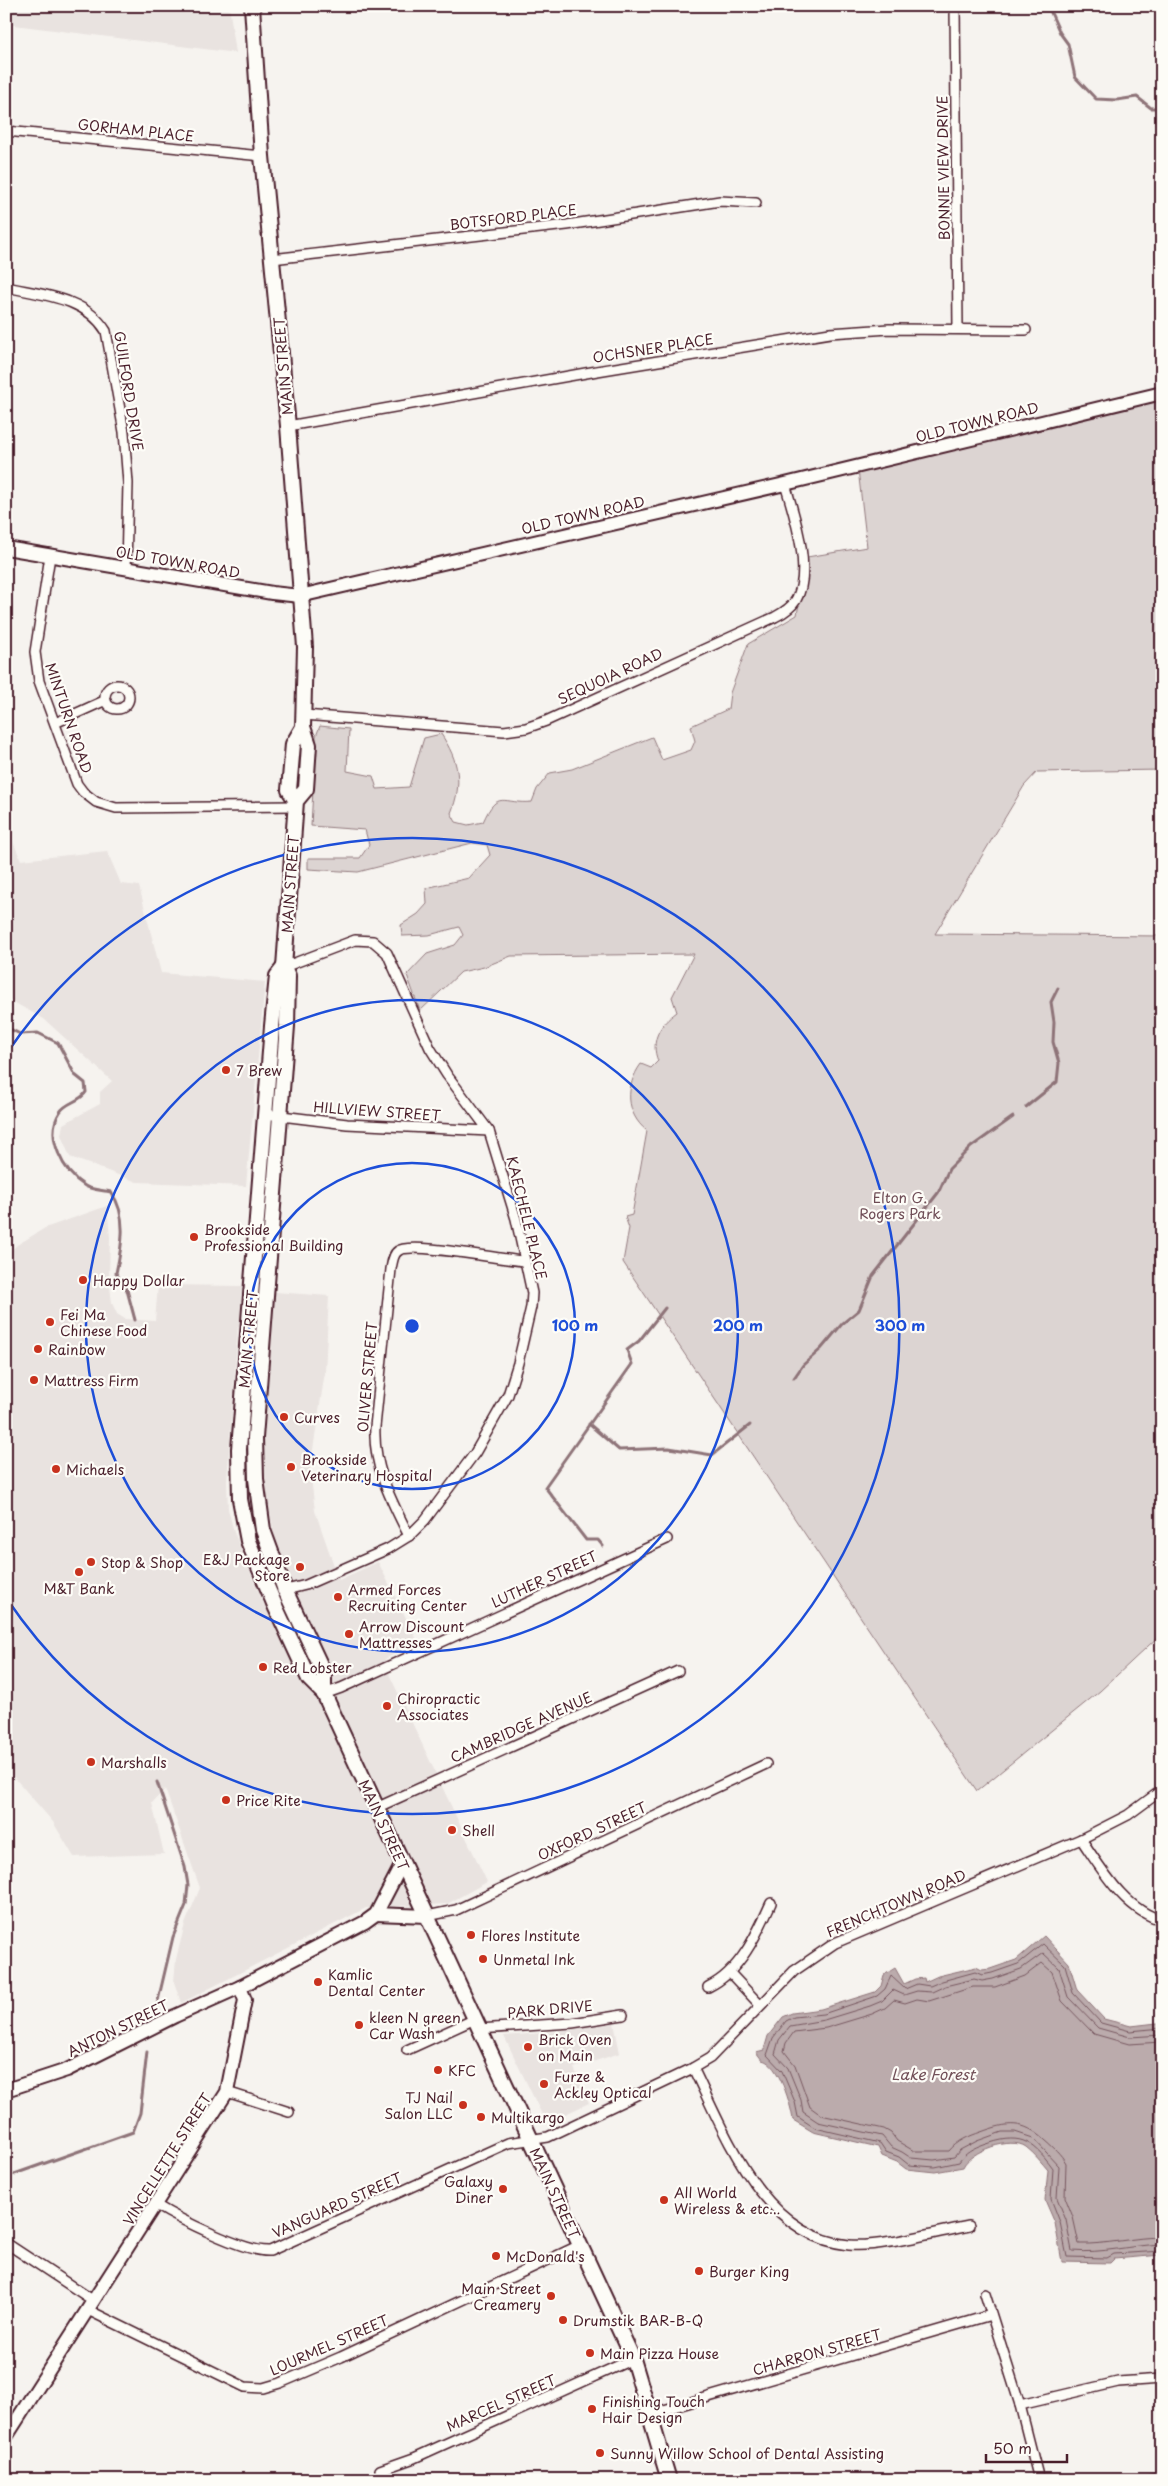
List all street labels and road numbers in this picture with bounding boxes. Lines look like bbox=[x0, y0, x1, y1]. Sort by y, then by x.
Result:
street label: BONNIE VIEW DRIVE bbox=[931, 95, 955, 241]
street label: GORHAM PLACE bbox=[77, 113, 195, 147]
street label: BOTSFORD PLACE bbox=[448, 199, 578, 235]
street label: MAIN STREET bbox=[268, 316, 298, 416]
street label: OCHSNER PLACE bbox=[591, 328, 715, 368]
street label: GUILFORD DRIVE bbox=[109, 330, 149, 453]
street label: OLD TOWN ROAD bbox=[913, 397, 1041, 447]
street label: OLD TOWN ROAD bbox=[519, 491, 647, 539]
street label: OLD TOWN ROAD bbox=[114, 541, 242, 583]
street label: SEQUOIA ROAD bbox=[554, 642, 666, 710]
street label: MINTURN ROAD bbox=[40, 660, 98, 776]
street label: MAIN STREET bbox=[276, 834, 304, 934]
street label: HILLVIEW STREET bbox=[313, 1096, 442, 1126]
street label: KAECHELE PLACE bbox=[501, 1154, 553, 1282]
street label: MAIN STREET bbox=[233, 1289, 263, 1389]
street label: OLIVER STREET bbox=[352, 1320, 382, 1433]
street label: LUTHER STREET bbox=[488, 1545, 601, 1613]
street label: CAMBRIDGE AVENUE bbox=[447, 1686, 595, 1768]
street label: MAIN STREET bbox=[354, 1776, 414, 1874]
street label: OXFORD STREET bbox=[534, 1796, 650, 1866]
street label: FRENCHTOWN ROAD bbox=[823, 1864, 969, 1942]
street label: ANTON STREET bbox=[64, 1994, 173, 2062]
street label: PARK DRIVE bbox=[506, 1995, 594, 2023]
street label: VINCELLETTE STREET bbox=[118, 2088, 217, 2229]
street label: MAIN STREET bbox=[525, 2144, 585, 2242]
street label: VANGUARD STREET bbox=[269, 2167, 406, 2243]
street label: LOURMEL STREET bbox=[266, 2309, 392, 2381]
street label: CHARRON STREET bbox=[750, 2323, 884, 2380]
street label: MARCEL STREET bbox=[443, 2369, 560, 2437]

